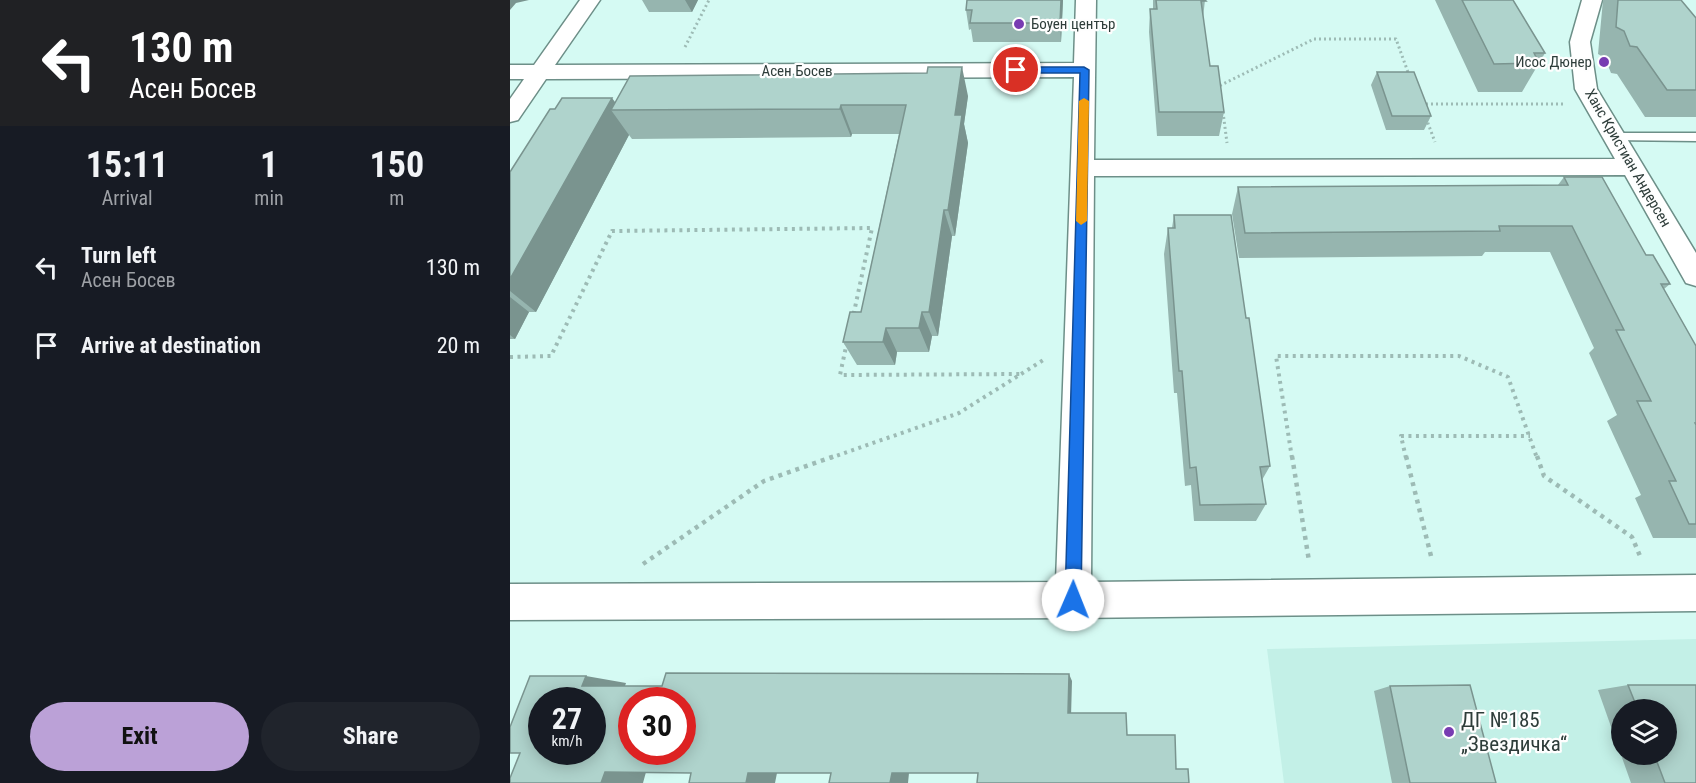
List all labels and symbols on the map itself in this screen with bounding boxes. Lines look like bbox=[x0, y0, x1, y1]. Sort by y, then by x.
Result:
place label: Боуен център bbox=[1031, 15, 1115, 33]
marker: Боуен център bbox=[1012, 17, 1026, 31]
pin bbox=[990, 44, 1041, 95]
place label: Исос Дюнер bbox=[1515, 53, 1592, 71]
marker: Исос Дюнер bbox=[1597, 55, 1611, 69]
street label: Асен Босев bbox=[762, 62, 832, 80]
street label: Ханс Кристиан Андерсен bbox=[1581, 86, 1675, 230]
position arrow bbox=[1041, 568, 1105, 632]
speed limit sign: 30 bbox=[618, 687, 696, 765]
place label: ДГ №185 „Звездичка“ bbox=[1461, 708, 1567, 756]
marker: ДГ №185 „Звездичка“ bbox=[1442, 725, 1456, 739]

